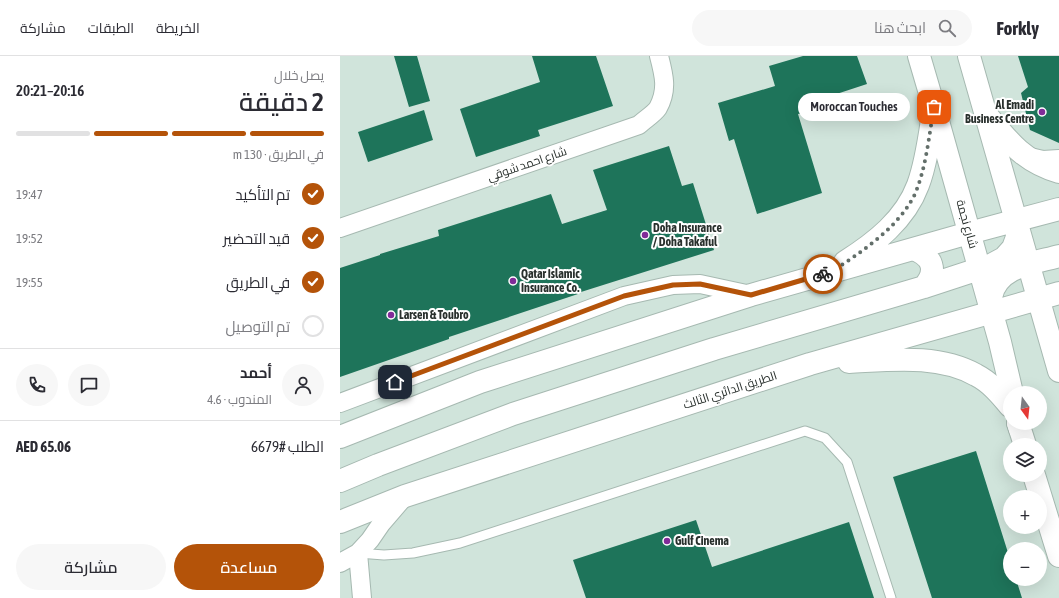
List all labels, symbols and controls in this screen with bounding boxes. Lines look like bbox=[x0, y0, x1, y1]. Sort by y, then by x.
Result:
search box bbox=[692, 10, 972, 46]
icon: search bbox=[936, 17, 958, 39]
text: Forkly bbox=[996, 17, 1039, 39]
text: ابحث هنا bbox=[874, 19, 926, 36]
text: مشاركة bbox=[20, 20, 66, 36]
text: الطبقات bbox=[88, 20, 134, 36]
text: الخريطة bbox=[156, 20, 200, 36]
text: يصل خلال bbox=[274, 68, 324, 83]
text: 20:16–20:21 bbox=[16, 82, 84, 99]
text: 2 دقيقة bbox=[239, 87, 324, 117]
pin bbox=[917, 90, 951, 124]
callout: Moroccan Touches bbox=[798, 93, 910, 121]
icon: bag bbox=[923, 96, 945, 118]
place label: Al Emadi Business Centre bbox=[965, 98, 1035, 126]
text: Moroccan Touches bbox=[810, 99, 898, 114]
marker: Al Emadi Business Centre bbox=[1037, 107, 1047, 117]
street label: شارع احمد شوقي bbox=[485, 144, 570, 187]
text: في الطريق · 130 m bbox=[233, 147, 324, 162]
icon: check bbox=[302, 183, 324, 205]
text: تم التأكيد bbox=[235, 186, 290, 203]
text: 19:47 bbox=[16, 187, 43, 202]
street label: شارع نجمة bbox=[952, 198, 981, 250]
place label: Doha Insurance / Doha Takaful bbox=[653, 221, 722, 249]
icon: check bbox=[302, 227, 324, 249]
text: قيد التحضير bbox=[223, 230, 290, 247]
marker: Doha Insurance / Doha Takaful bbox=[640, 230, 650, 240]
text: 19:52 bbox=[16, 231, 43, 246]
courier bbox=[803, 254, 843, 294]
icon: bike bbox=[812, 263, 834, 285]
place label: Qatar Islamic Insurance Co. bbox=[521, 267, 580, 295]
icon: check bbox=[302, 271, 324, 293]
text: في الطريق bbox=[226, 274, 290, 291]
text: 19:55 bbox=[16, 275, 43, 290]
marker: Qatar Islamic Insurance Co. bbox=[508, 276, 518, 286]
place label: Larsen & Toubro bbox=[399, 308, 469, 322]
marker: Larsen & Toubro bbox=[386, 310, 396, 320]
text: تم التوصيل bbox=[226, 318, 290, 335]
button: phone bbox=[16, 364, 58, 406]
button: chat bbox=[68, 364, 110, 406]
text: أحمد bbox=[240, 364, 272, 381]
button: person bbox=[282, 364, 324, 406]
pin bbox=[378, 365, 412, 399]
street label: الطريق الدائري الثالث bbox=[681, 368, 780, 415]
icon: home bbox=[384, 371, 406, 393]
north arrow bbox=[1003, 386, 1047, 430]
map controls bbox=[1003, 386, 1047, 586]
text: المندوب · 4.6 bbox=[207, 392, 272, 407]
text: AED 65.06 bbox=[16, 438, 71, 455]
text: الطلب #6679 bbox=[251, 438, 324, 455]
button: layers bbox=[1003, 438, 1047, 482]
button: + bbox=[1003, 490, 1047, 534]
place label: Gulf Cinema bbox=[675, 534, 729, 548]
marker: Gulf Cinema bbox=[662, 536, 672, 546]
button: − bbox=[1003, 542, 1047, 586]
button: مشاركة bbox=[16, 544, 166, 590]
button: مساعدة bbox=[174, 544, 324, 590]

